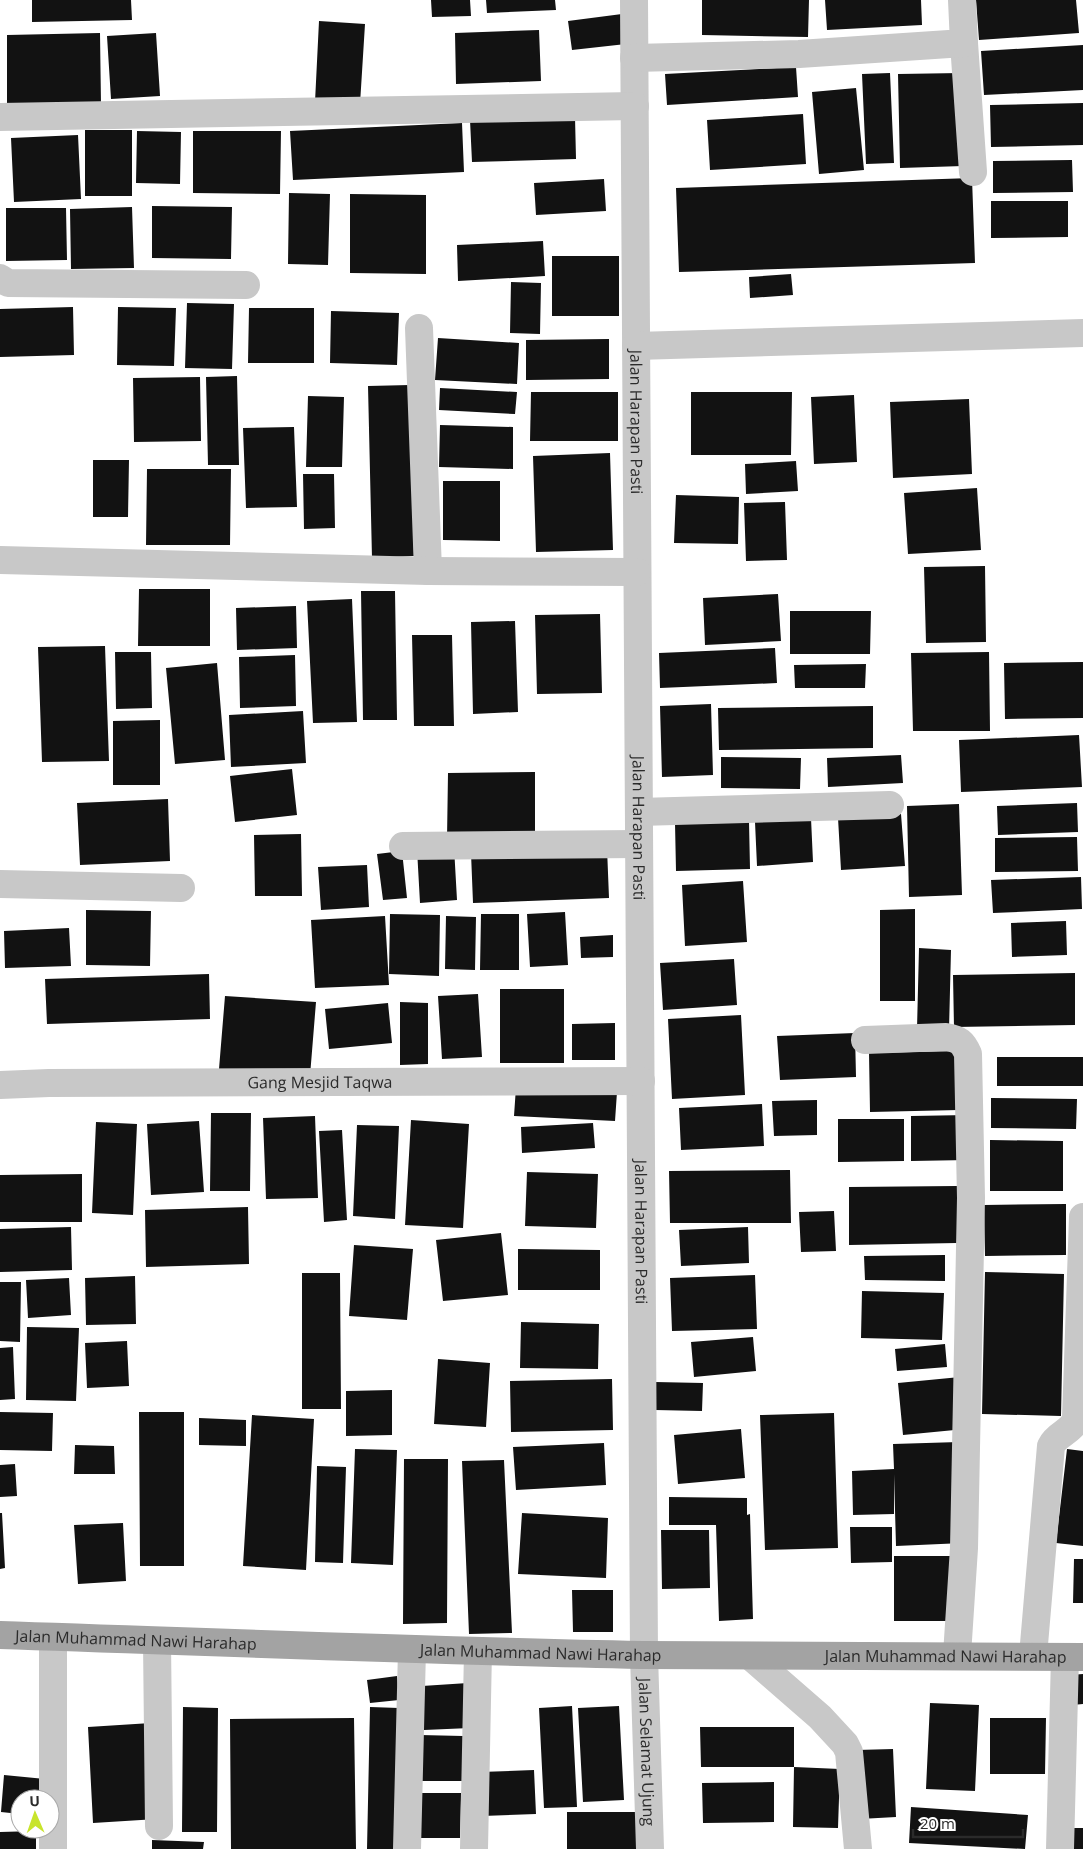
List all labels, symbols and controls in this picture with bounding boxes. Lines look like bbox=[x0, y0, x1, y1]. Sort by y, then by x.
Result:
street label: Jalan Harapan Pasti bbox=[625, 348, 648, 494]
street label: Jalan Harapan Pasti bbox=[628, 754, 650, 900]
street label: Gang Mesjid Taqwa bbox=[247, 1071, 393, 1093]
street label: Jalan Harapan Pasti bbox=[630, 1158, 653, 1304]
street label: Jalan Muhammad Nawi Harahap bbox=[13, 1624, 257, 1655]
street label: Jalan Muhammad Nawi Harahap bbox=[418, 1638, 662, 1666]
street label: Jalan Muhammad Nawi Harahap bbox=[823, 1645, 1067, 1668]
street label: Jalan Selamat Ujung bbox=[634, 1675, 660, 1827]
north arrow bbox=[10, 1789, 60, 1839]
text: U bbox=[29, 1791, 40, 1810]
scale bar bbox=[913, 1806, 1023, 1838]
text: 20 m bbox=[920, 1813, 955, 1833]

